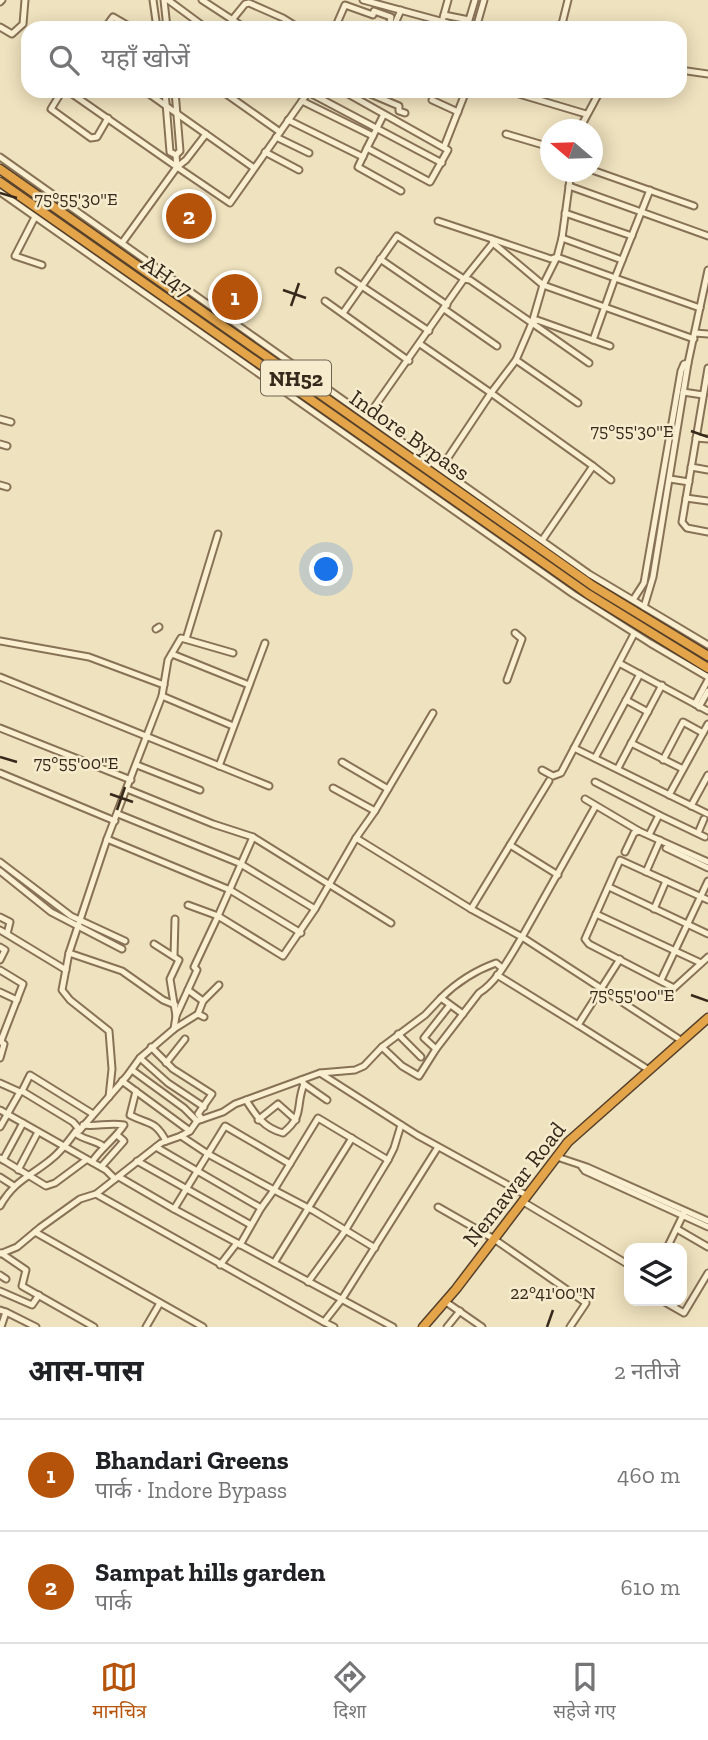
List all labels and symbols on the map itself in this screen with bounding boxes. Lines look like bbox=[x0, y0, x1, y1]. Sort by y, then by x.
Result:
north arrow bbox=[540, 119, 603, 182]
text: 75°55'30"E bbox=[34, 188, 118, 210]
pin: 2 bbox=[166, 190, 212, 242]
street label: AH47 bbox=[136, 249, 198, 303]
pin: 1 bbox=[212, 271, 258, 323]
road number: NH52 bbox=[261, 360, 331, 396]
street label: Indore Bypass bbox=[345, 383, 475, 487]
text: 75°55'30"E bbox=[590, 420, 674, 442]
your location bbox=[309, 552, 343, 586]
text: 75°55'00"E bbox=[34, 752, 118, 774]
text: 75°55'00"E bbox=[590, 984, 674, 1006]
street label: Nemawar Road bbox=[457, 1116, 572, 1252]
text: 22°41'00"N bbox=[510, 1282, 596, 1304]

